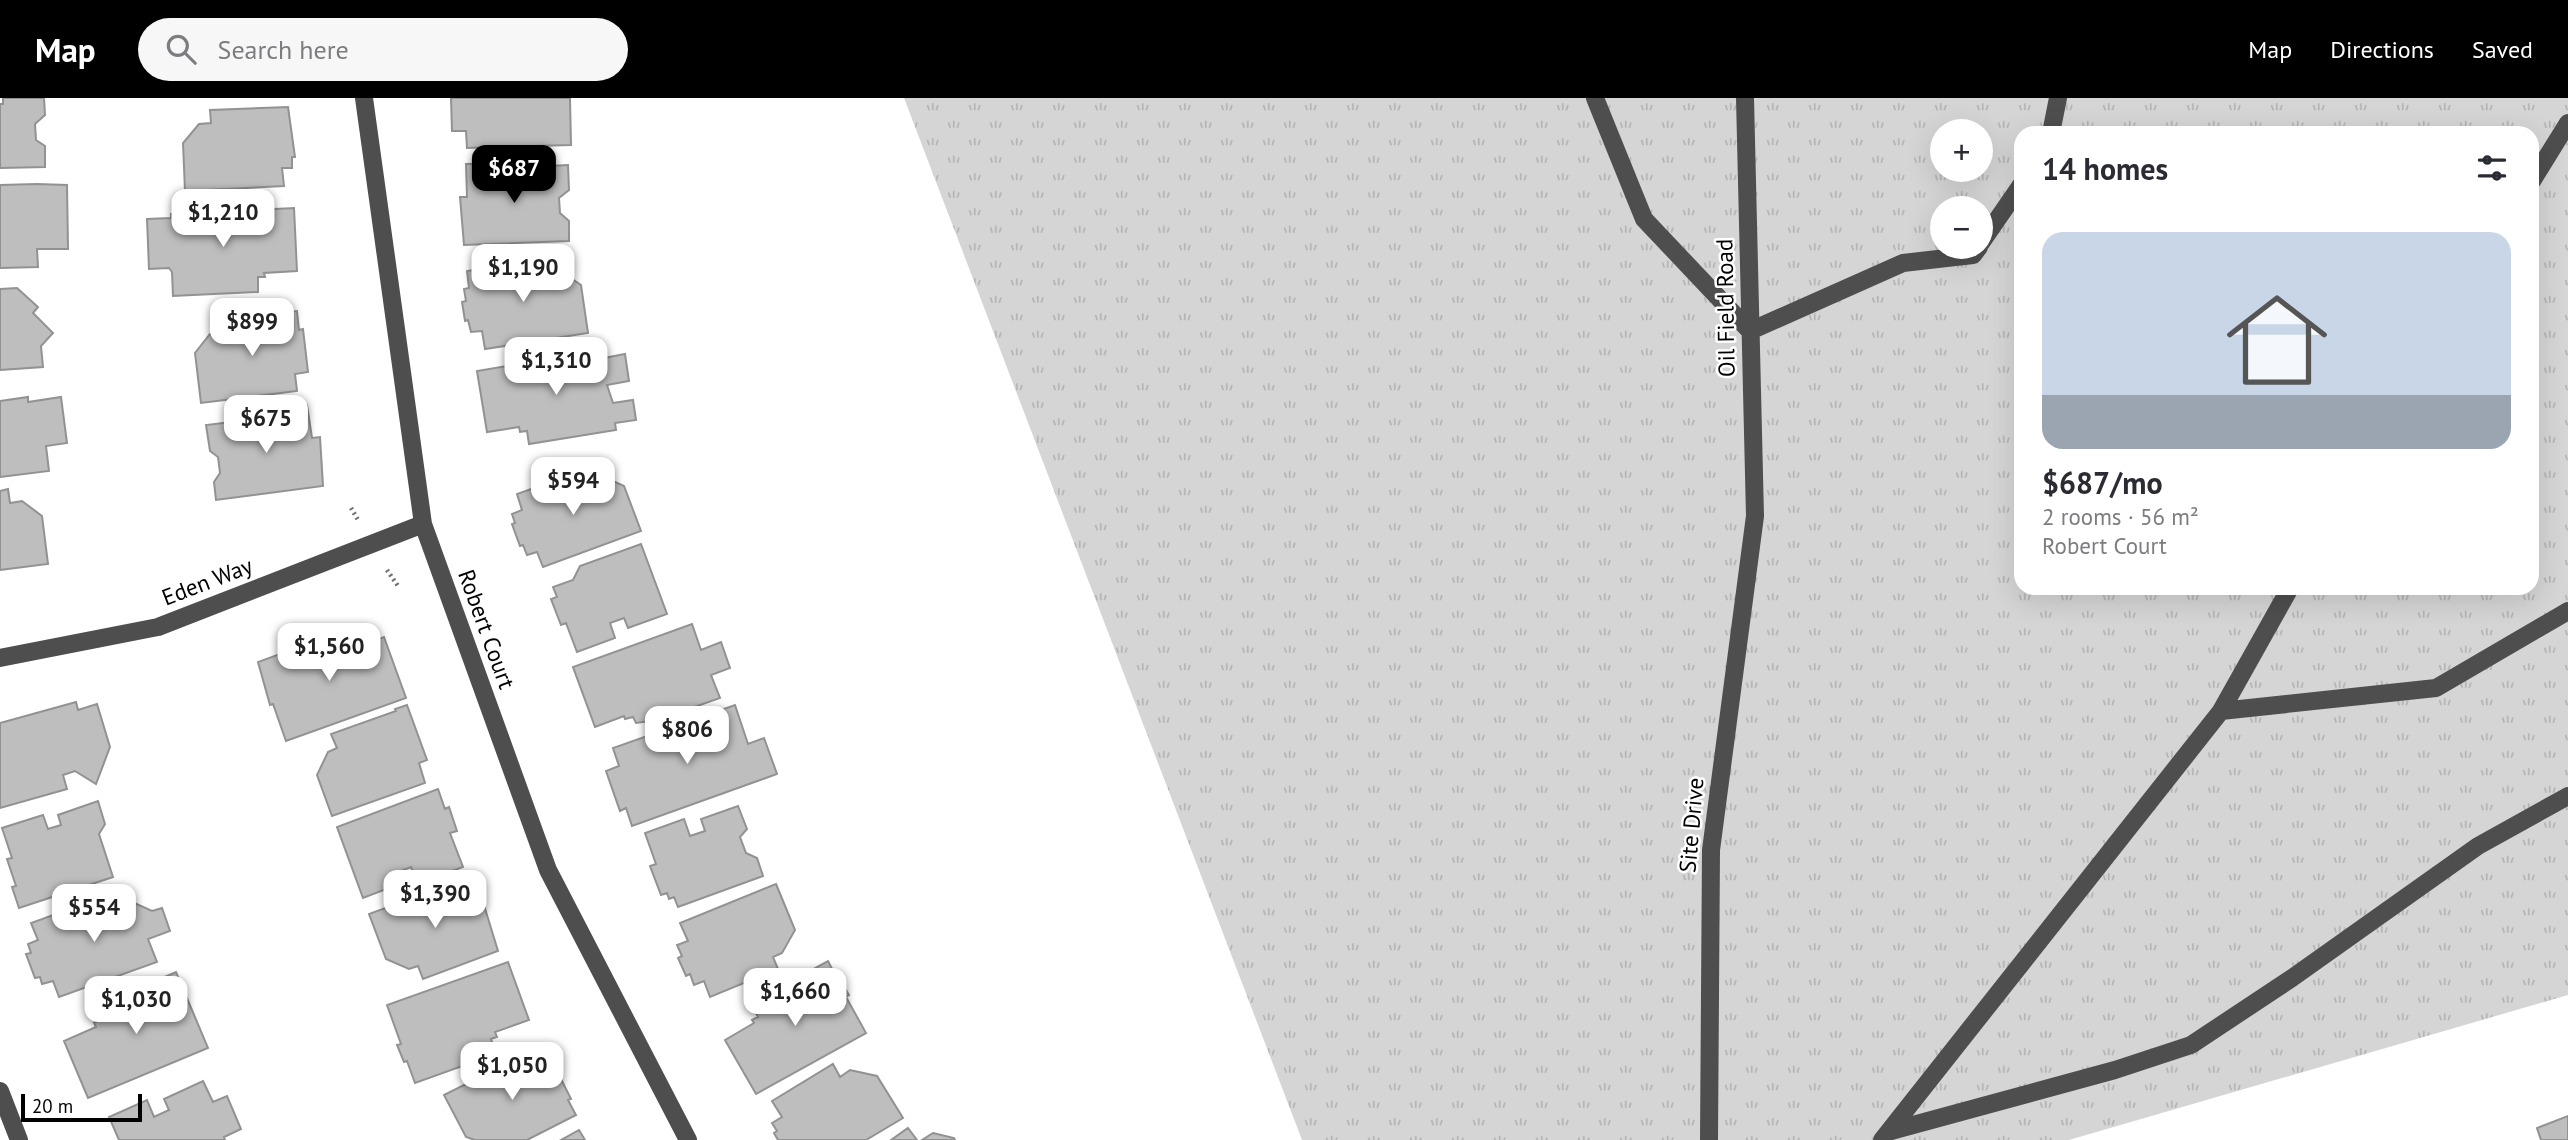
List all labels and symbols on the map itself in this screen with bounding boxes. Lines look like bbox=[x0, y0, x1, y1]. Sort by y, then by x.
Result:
pin: $687 bbox=[473, 146, 555, 205]
pin: $1,210 bbox=[166, 190, 280, 249]
street label: Oil Field Road bbox=[1709, 239, 1741, 377]
pin: $1,190 bbox=[466, 244, 580, 304]
pin: $899 bbox=[211, 299, 293, 358]
pin: $1,310 bbox=[499, 338, 613, 397]
pin: $675 bbox=[225, 396, 307, 455]
pin: $594 bbox=[532, 458, 614, 517]
street label: Eden Way bbox=[158, 550, 257, 612]
street label: Robert Court bbox=[452, 565, 522, 693]
pin: $1,560 bbox=[272, 624, 386, 683]
pin: $806 bbox=[646, 706, 728, 766]
street label: Site Drive bbox=[1672, 776, 1710, 874]
pin: $1,390 bbox=[378, 870, 492, 930]
pin: $554 bbox=[53, 884, 135, 944]
pin: $1,660 bbox=[738, 968, 852, 1028]
pin: $1,030 bbox=[79, 976, 193, 1036]
pin: $1,050 bbox=[455, 1042, 569, 1102]
scale bar bbox=[21, 1091, 142, 1123]

